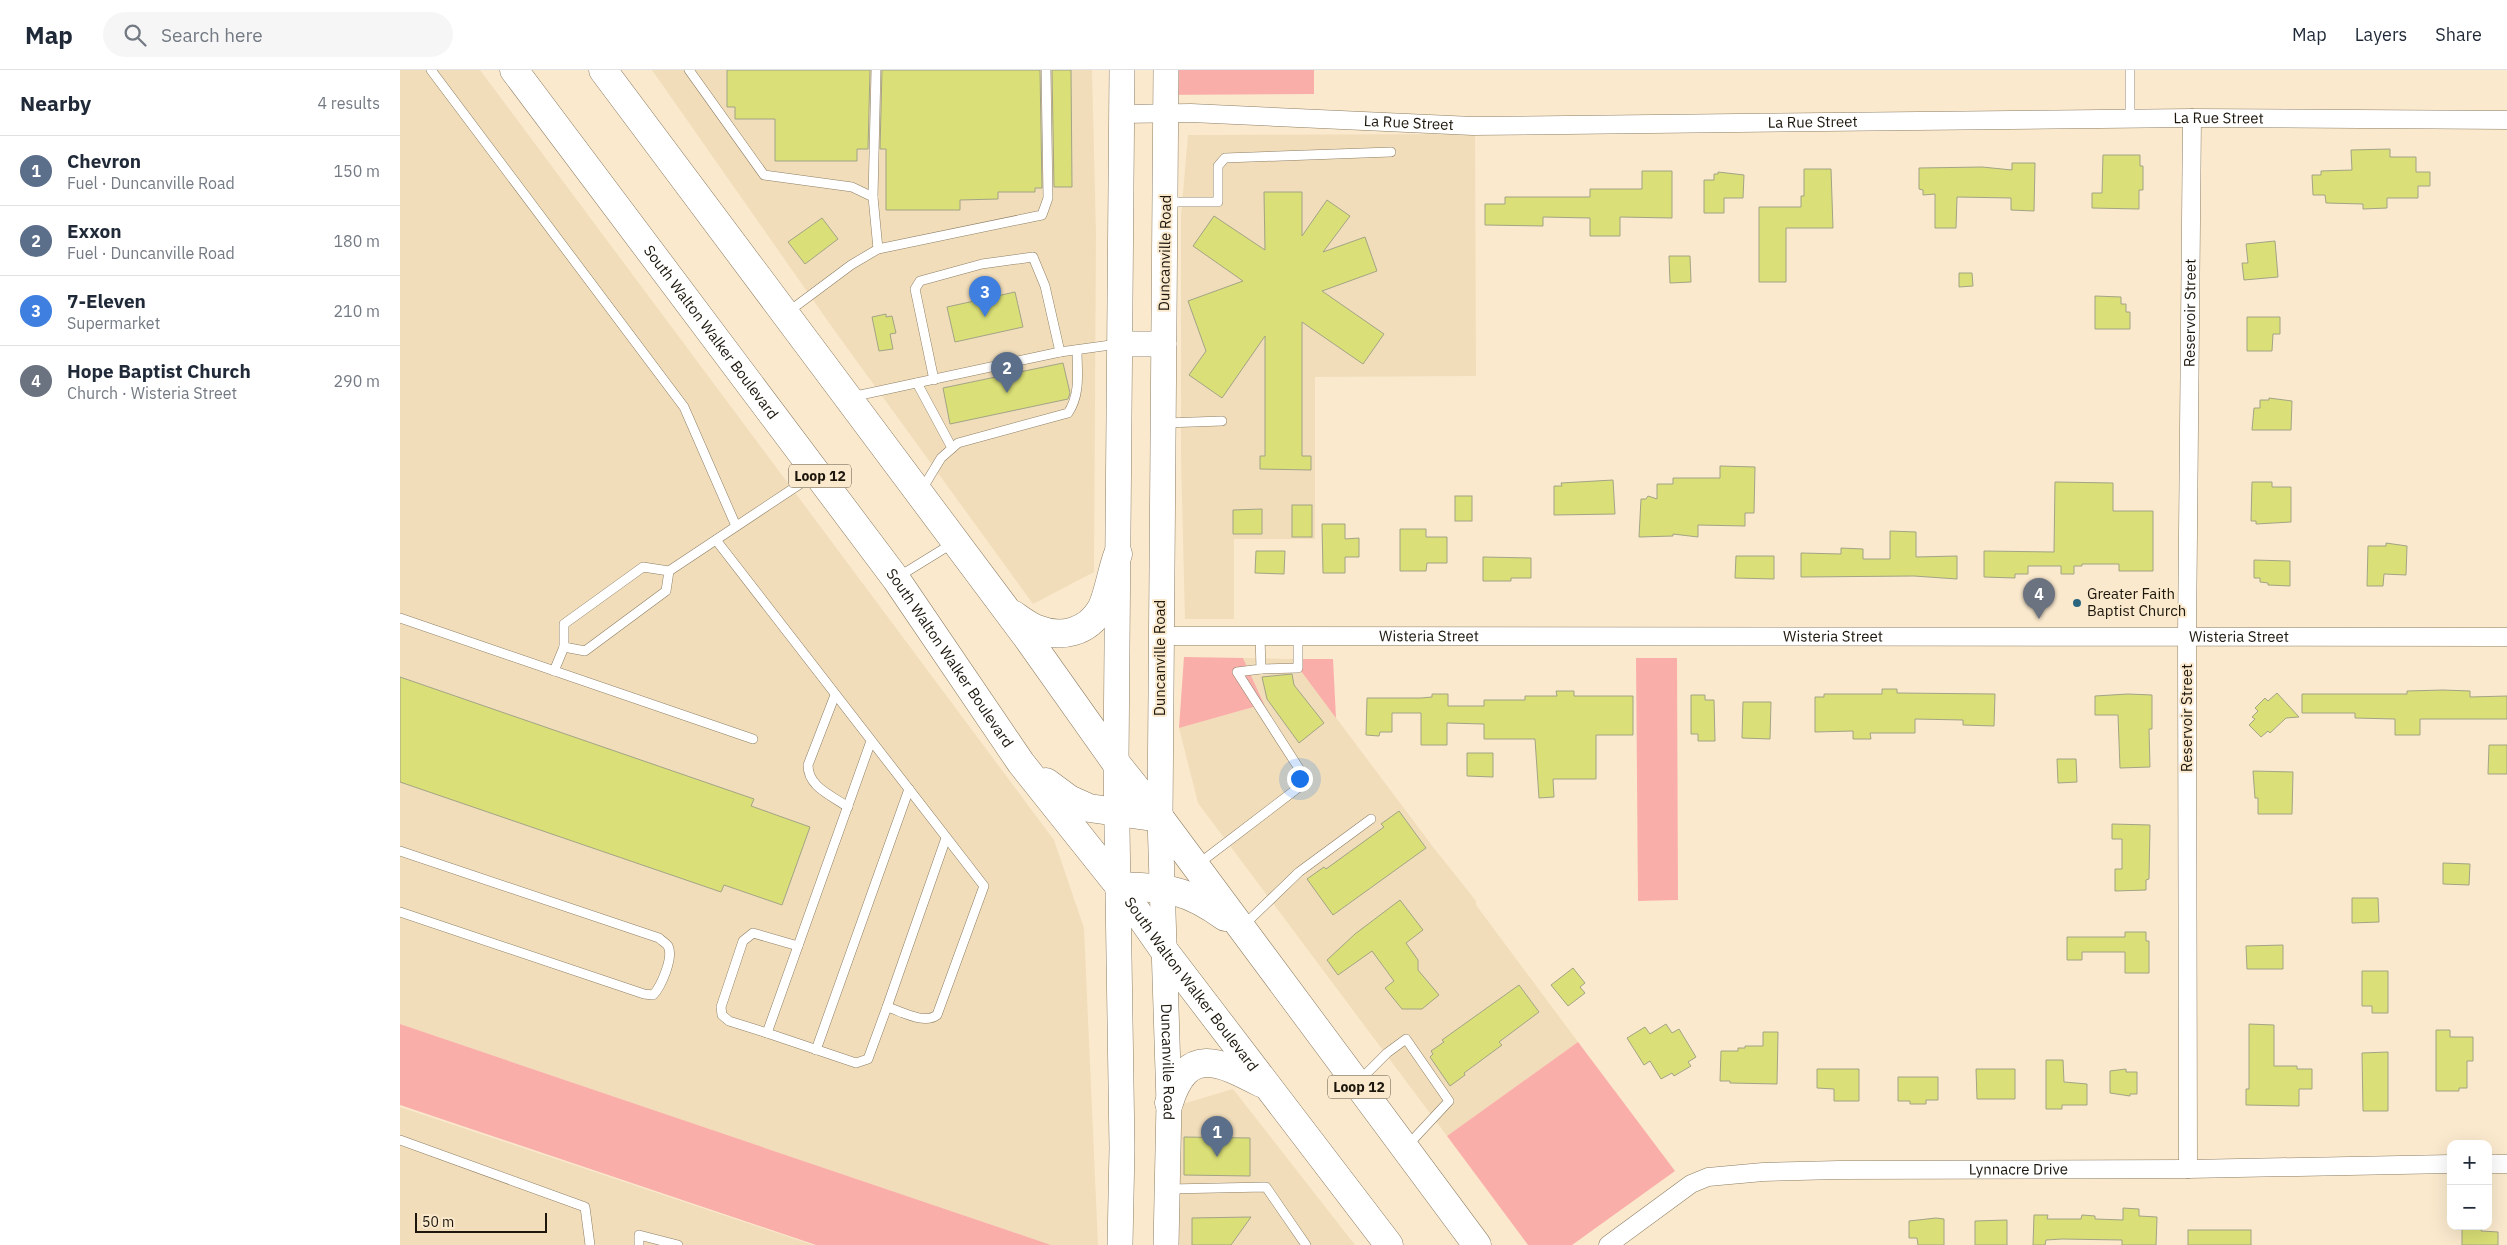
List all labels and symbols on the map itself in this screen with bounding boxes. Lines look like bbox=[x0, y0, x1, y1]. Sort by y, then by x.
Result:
street label: La Rue Street bbox=[2173, 108, 2264, 127]
street label: La Rue Street bbox=[1363, 111, 1454, 134]
street label: La Rue Street bbox=[1767, 112, 1858, 132]
street label: Duncanville Road bbox=[1154, 195, 1175, 311]
street label: South Walton Walker Boulevard bbox=[640, 241, 783, 423]
street label: Reservoir Street bbox=[2180, 259, 2200, 367]
pin: 3 bbox=[969, 276, 1001, 317]
pin: 2 bbox=[991, 352, 1023, 393]
road number: Loop 12 bbox=[789, 464, 851, 488]
street label: South Walton Walker Boulevard bbox=[882, 564, 1018, 751]
pin: 4 bbox=[2023, 578, 2055, 619]
place label: Greater Faith Baptist Church bbox=[2087, 584, 2186, 620]
marker: Greater Faith Baptist Church bbox=[2071, 597, 2083, 609]
street label: Duncanville Road bbox=[1150, 600, 1169, 716]
street label: Wisteria Street bbox=[1379, 626, 1479, 645]
street label: Wisteria Street bbox=[1783, 626, 1883, 646]
street label: Wisteria Street bbox=[2189, 627, 2289, 646]
street label: Reservoir Street bbox=[2177, 664, 2196, 772]
your location bbox=[1287, 766, 1313, 792]
street label: South Walton Walker Boulevard bbox=[1121, 893, 1263, 1075]
street label: Duncanville Road bbox=[1157, 1003, 1179, 1120]
road number: Loop 12 bbox=[1328, 1076, 1390, 1098]
pin: 1 bbox=[1201, 1116, 1233, 1157]
street label: Lynnacre Drive bbox=[1969, 1159, 2068, 1179]
scale bar bbox=[415, 1210, 548, 1233]

